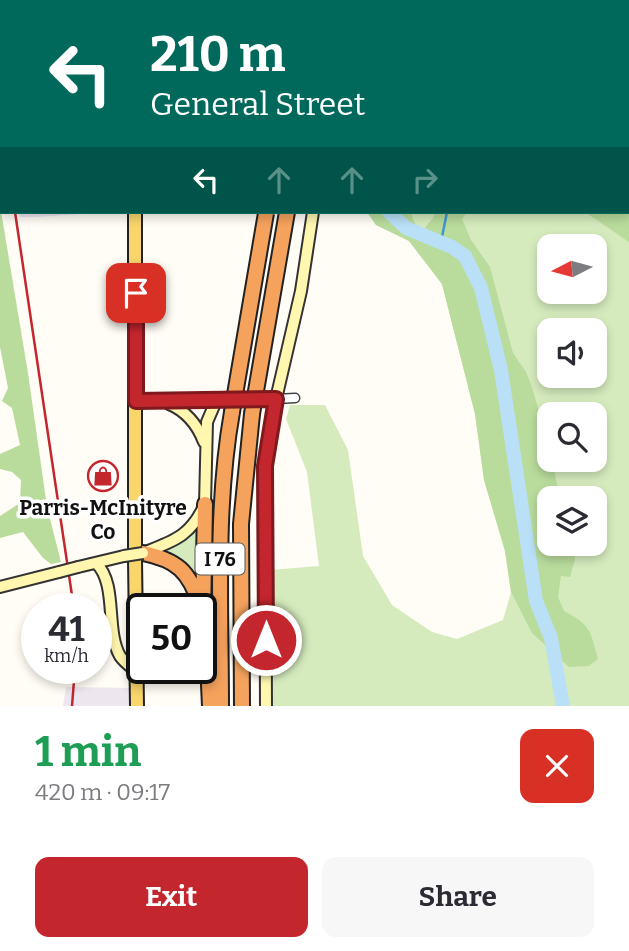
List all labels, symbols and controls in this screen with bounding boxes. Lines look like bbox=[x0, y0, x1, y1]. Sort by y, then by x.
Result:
text: 210 m bbox=[150, 25, 285, 84]
icon: left bbox=[35, 28, 126, 119]
text: General Street bbox=[150, 85, 365, 123]
icon: left bbox=[187, 161, 225, 199]
icon: ahead bbox=[260, 161, 298, 199]
icon: ahead bbox=[333, 161, 371, 199]
icon: right bbox=[406, 161, 444, 199]
north arrow bbox=[537, 234, 607, 304]
map controls bbox=[537, 234, 607, 556]
pin bbox=[106, 263, 166, 323]
icon: arrive bbox=[117, 274, 155, 312]
button: sound bbox=[537, 318, 607, 388]
button: search bbox=[537, 402, 607, 472]
shop icon: Parris-McInityre Co bbox=[86, 459, 120, 493]
button: layers bbox=[537, 486, 607, 556]
place label: Parris-McInityre Co bbox=[19, 495, 187, 545]
road number: I 76 bbox=[196, 544, 244, 574]
speed limit sign: 50 bbox=[126, 593, 217, 684]
position arrow bbox=[229, 603, 303, 677]
text: 41 bbox=[48, 608, 85, 650]
text: km/h bbox=[44, 645, 89, 667]
text: 1 min bbox=[35, 727, 141, 777]
button: close bbox=[520, 729, 594, 803]
text: 420 m · 09:17 bbox=[35, 778, 170, 806]
button: Exit bbox=[35, 857, 308, 937]
button: Share bbox=[322, 857, 594, 937]

